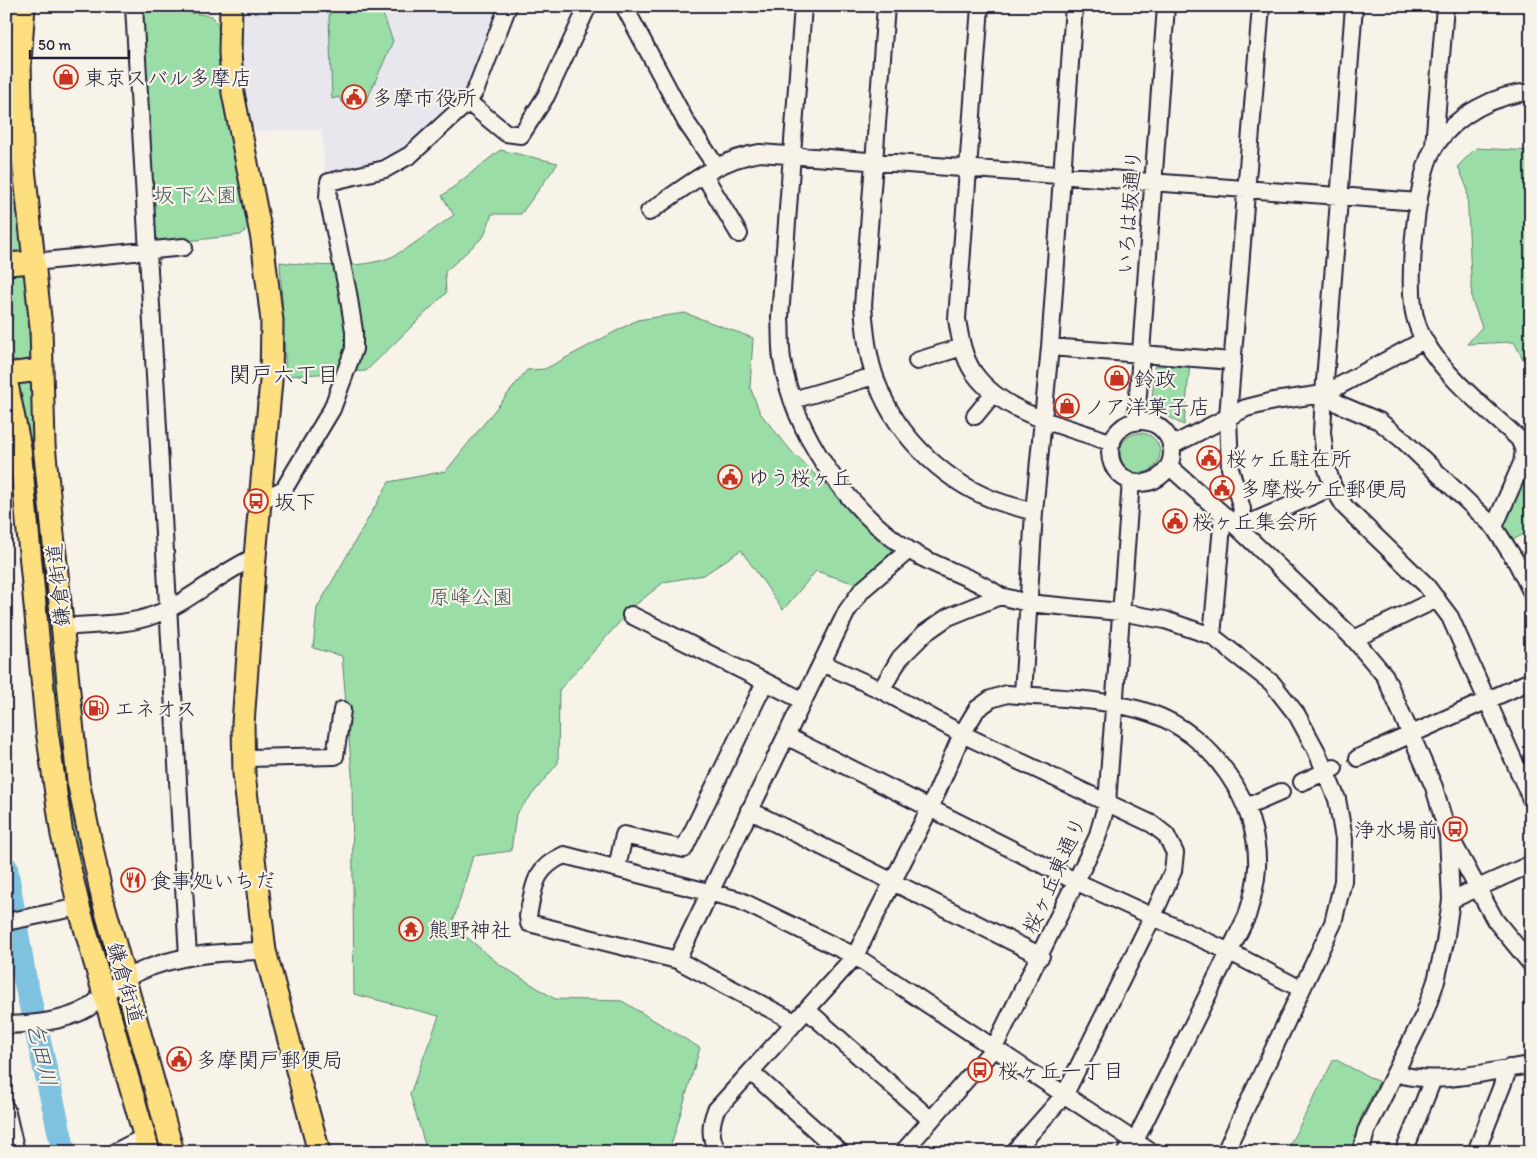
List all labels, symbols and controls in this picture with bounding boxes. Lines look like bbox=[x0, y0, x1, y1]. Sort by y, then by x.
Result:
scale bar bbox=[30, 28, 129, 60]
text: 50 m bbox=[38, 36, 71, 54]
shop icon: 東京スバル多摩店 bbox=[53, 64, 79, 90]
place label: 東京スバル多摩店 bbox=[84, 65, 252, 90]
public building icon: 多摩市役所 bbox=[341, 84, 367, 110]
place label: 多摩市役所 bbox=[372, 85, 477, 110]
street label: いろは坂通り bbox=[1112, 148, 1146, 276]
park label: 坂下公園 bbox=[153, 182, 237, 207]
district label: 関戸六丁目 bbox=[229, 361, 339, 388]
shop icon: 鈴政 bbox=[1104, 365, 1130, 391]
place label: 鈴政 bbox=[1134, 366, 1176, 391]
shop icon: ノア洋菓子店 bbox=[1054, 393, 1080, 419]
place label: ノア洋菓子店 bbox=[1084, 394, 1210, 419]
public building icon: 桜ヶ丘駐在所 bbox=[1196, 445, 1222, 471]
place label: 桜ヶ丘駐在所 bbox=[1226, 446, 1352, 471]
public building icon: ゆう桜ヶ丘 bbox=[717, 464, 743, 490]
place label: ゆう桜ヶ丘 bbox=[748, 465, 853, 490]
public building icon: 多摩桜ケ丘郵便局 bbox=[1209, 475, 1235, 501]
place label: 多摩桜ケ丘郵便局 bbox=[1240, 476, 1408, 501]
bus stop icon: 坂下 bbox=[243, 488, 269, 514]
place label: 坂下 bbox=[274, 489, 316, 514]
public building icon: 桜ヶ丘集会所 bbox=[1162, 508, 1188, 534]
place label: 桜ヶ丘集会所 bbox=[1192, 509, 1318, 534]
street label: 鎌倉街道 bbox=[41, 542, 75, 628]
park label: 原峰公園 bbox=[429, 584, 513, 609]
fuel station icon: エネオス bbox=[83, 695, 109, 721]
place label: エネオス bbox=[114, 696, 197, 721]
street label: 桜ヶ丘東通り bbox=[1017, 812, 1091, 938]
bus stop icon: 浄水場前 bbox=[1442, 816, 1468, 842]
place label: 浄水場前 bbox=[1354, 817, 1438, 842]
restaurant icon: 食事処いちだ bbox=[120, 867, 146, 893]
place label: 食事処いちだ bbox=[150, 868, 276, 893]
temple icon: 熊野神社 bbox=[398, 916, 424, 942]
place label: 熊野神社 bbox=[428, 917, 512, 942]
street label: 鎌倉街道 bbox=[102, 939, 150, 1027]
water label: 乞田川 bbox=[21, 1019, 63, 1089]
public building icon: 多摩関戸郵便局 bbox=[166, 1046, 192, 1072]
place label: 多摩関戸郵便局 bbox=[196, 1047, 343, 1072]
bus stop icon: 桜ヶ丘一丁目 bbox=[967, 1057, 993, 1083]
place label: 桜ヶ丘一丁目 bbox=[998, 1058, 1124, 1083]

